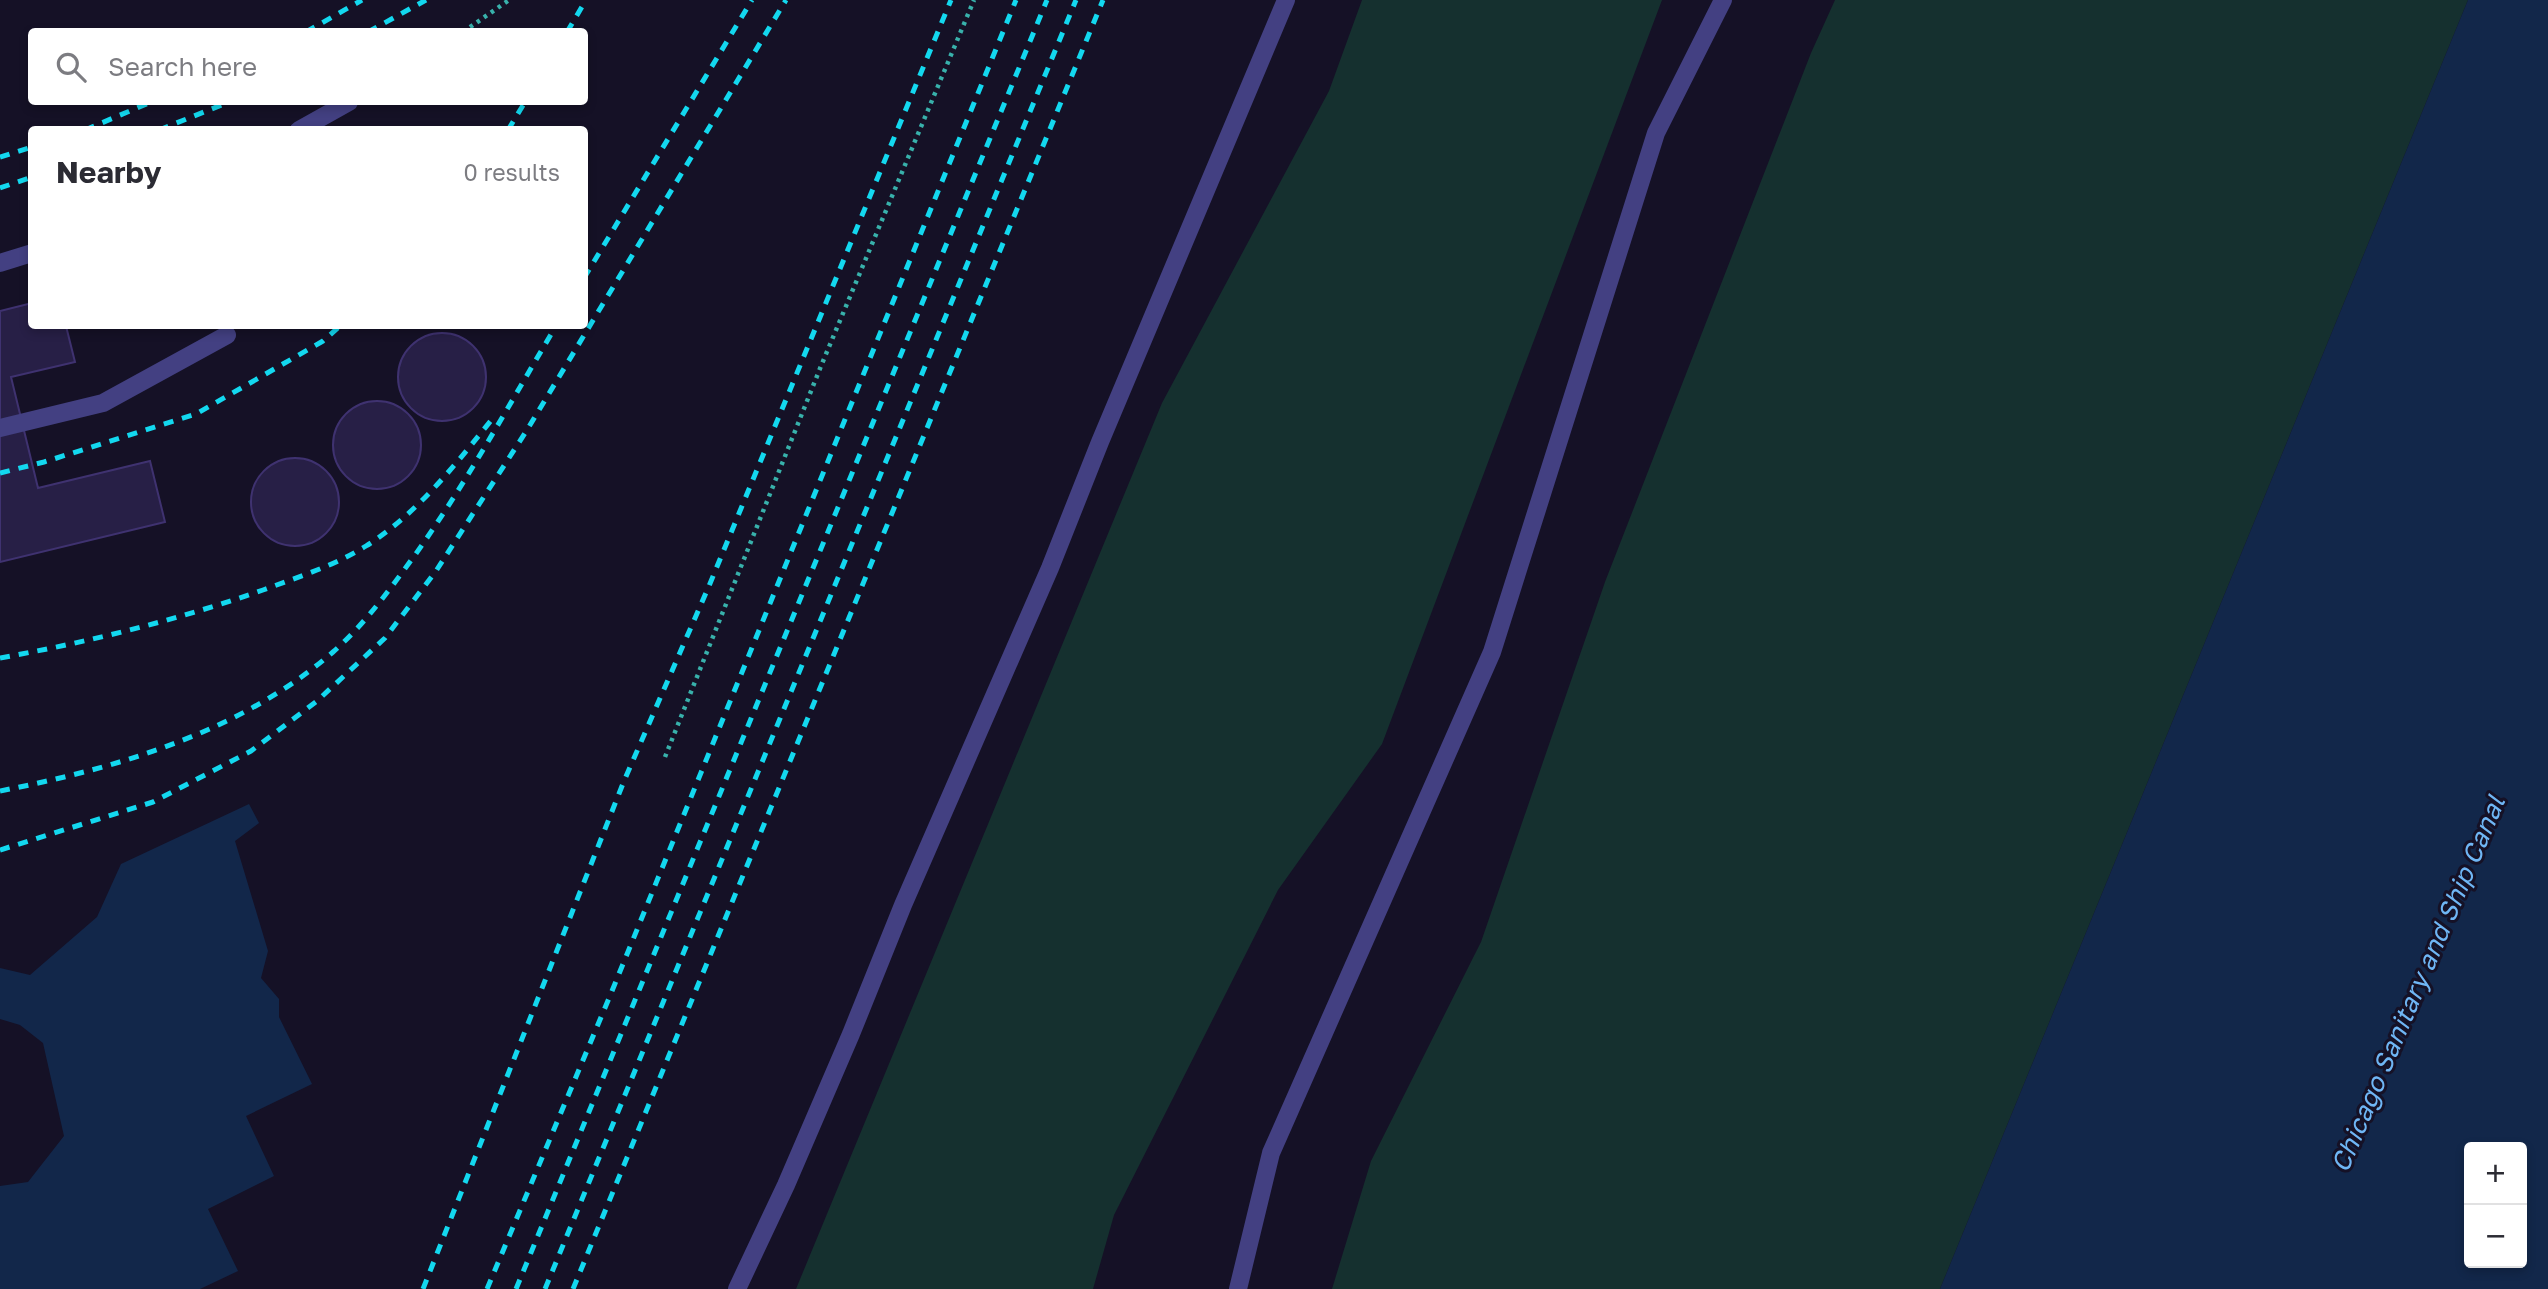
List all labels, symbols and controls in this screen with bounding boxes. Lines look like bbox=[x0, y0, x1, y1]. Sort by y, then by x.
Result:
search box bbox=[28, 28, 588, 105]
icon: search bbox=[52, 48, 90, 86]
text: Search here bbox=[108, 51, 257, 82]
text: Nearby bbox=[56, 154, 161, 190]
text: 0 results bbox=[464, 158, 560, 186]
water label: Chicago Sanitary and Ship Canal bbox=[2324, 790, 2512, 1177]
map controls bbox=[2464, 1142, 2527, 1268]
button: + bbox=[2464, 1142, 2527, 1205]
button: − bbox=[2464, 1205, 2527, 1268]

